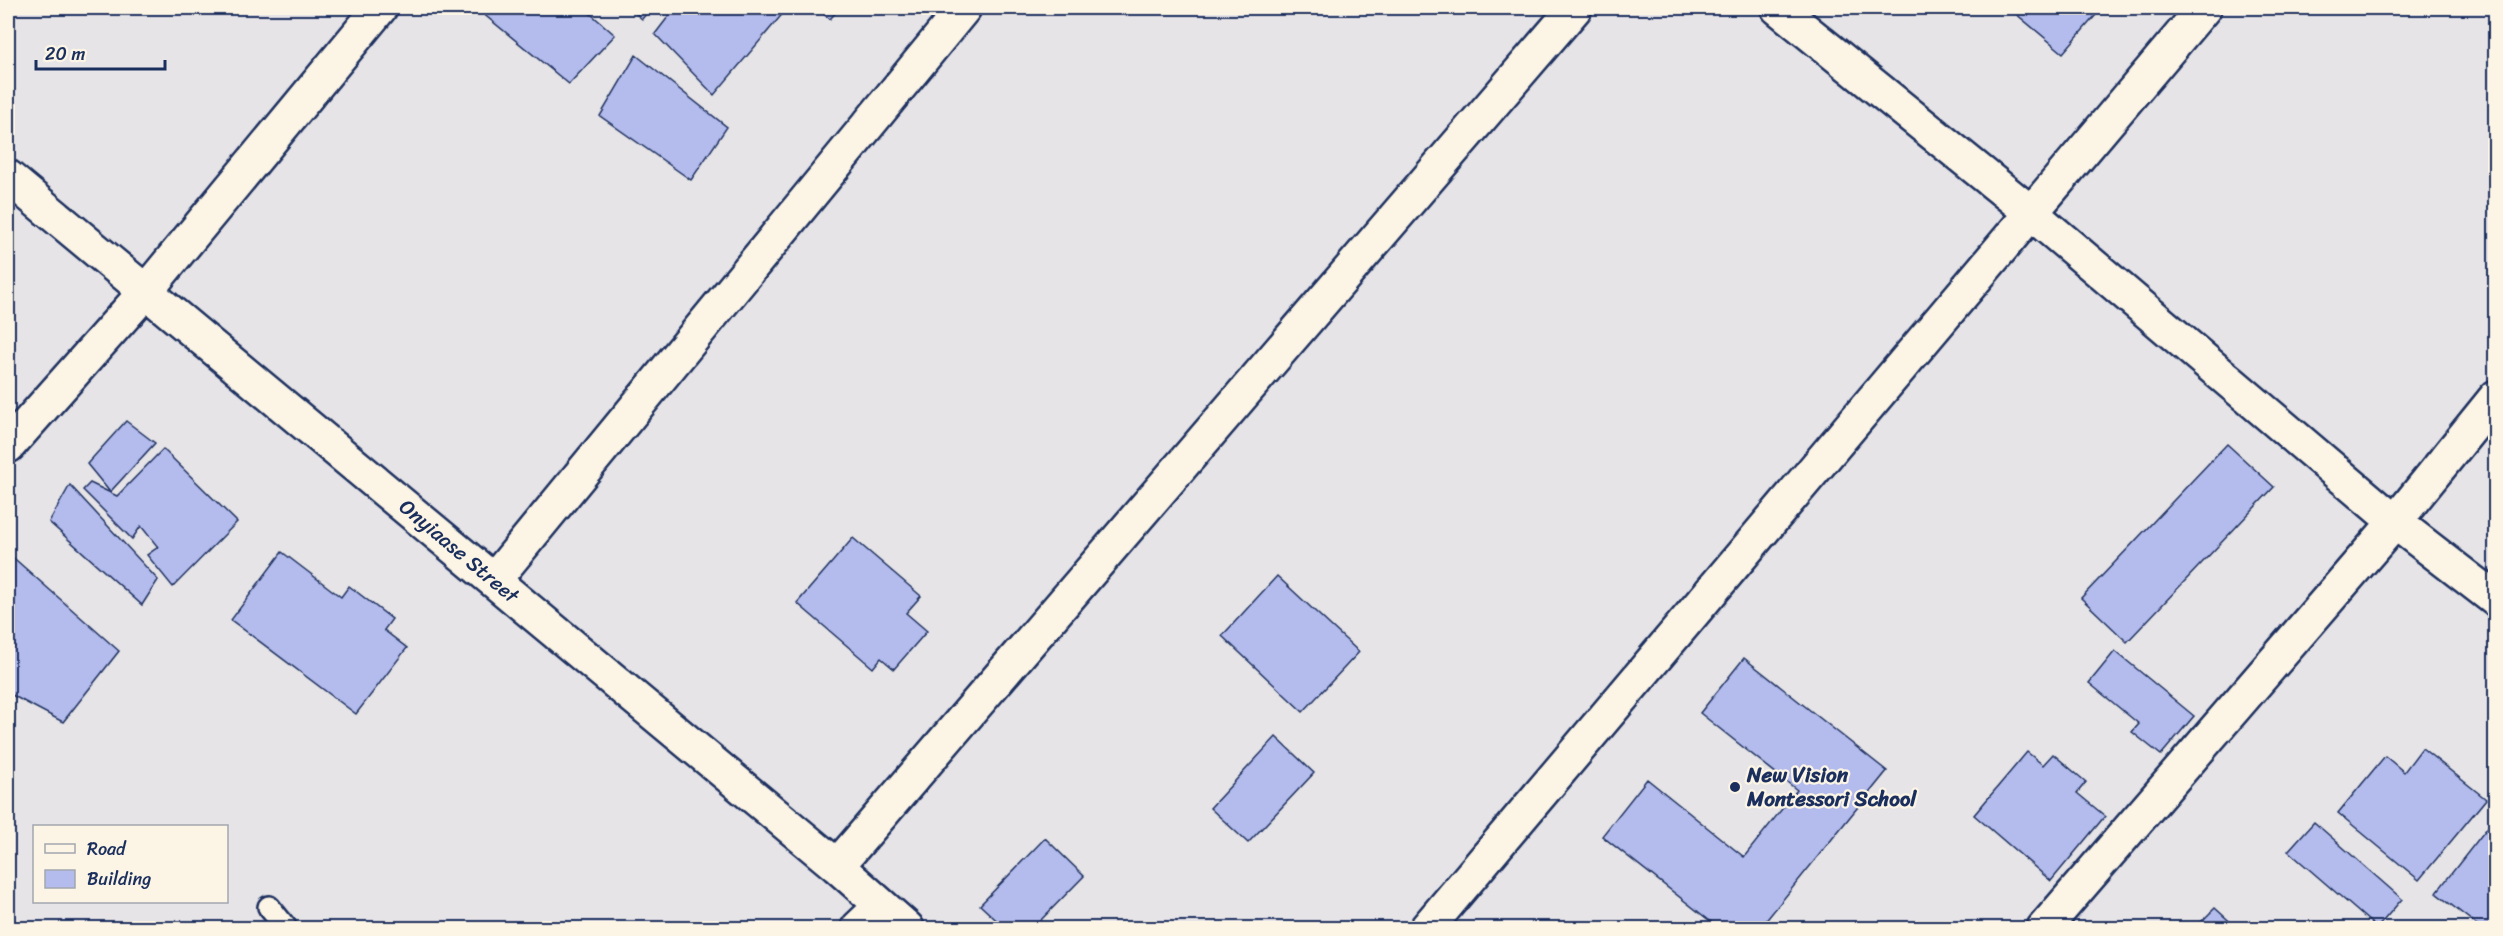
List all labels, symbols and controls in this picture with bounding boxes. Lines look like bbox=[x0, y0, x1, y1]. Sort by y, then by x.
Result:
scale bar bbox=[36, 33, 165, 71]
text: 20 m bbox=[45, 38, 85, 70]
street label: Onyiaase Street bbox=[390, 489, 529, 614]
place label: New Vision Montessori School bbox=[1746, 756, 1917, 818]
marker: New Vision Montessori School bbox=[1728, 780, 1742, 794]
legend bbox=[33, 825, 228, 903]
text: Road bbox=[87, 833, 127, 865]
text: Building bbox=[87, 863, 151, 895]

